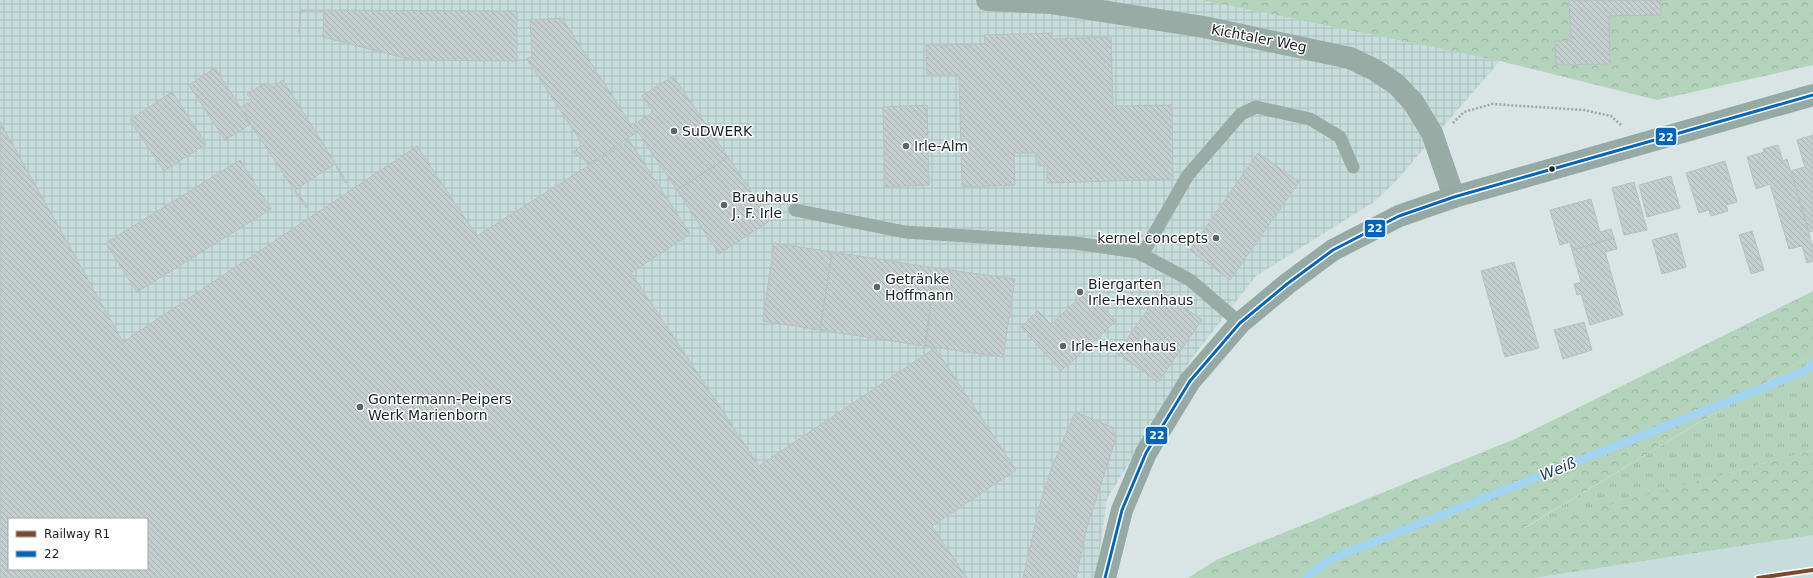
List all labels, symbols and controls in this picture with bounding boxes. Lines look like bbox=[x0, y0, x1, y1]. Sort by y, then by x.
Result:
street label: Kichtaler Weg bbox=[1210, 21, 1308, 55]
place label: SuDWERK bbox=[682, 123, 753, 139]
marker: SuDWERK bbox=[669, 126, 679, 136]
line badge: 22 bbox=[1655, 127, 1677, 146]
text: 22 bbox=[1658, 131, 1674, 144]
place label: Irle-Alm bbox=[914, 138, 968, 154]
marker: Irle-Alm bbox=[901, 141, 911, 151]
unlabelled marker bbox=[1547, 164, 1557, 174]
place label: Brauhaus J. F. Irle bbox=[731, 189, 798, 221]
marker: Brauhaus J. F. Irle bbox=[719, 200, 729, 210]
line badge: 22 bbox=[1364, 219, 1386, 238]
text: 22 bbox=[1367, 222, 1383, 235]
place label: kernel concepts bbox=[1097, 230, 1208, 246]
marker: kernel concepts bbox=[1211, 233, 1221, 243]
place label: Getränke Hoffmann bbox=[885, 271, 954, 303]
place label: Biergarten Irle-Hexenhaus bbox=[1088, 276, 1193, 308]
marker: Getränke Hoffmann bbox=[872, 282, 882, 292]
marker: Biergarten Irle-Hexenhaus bbox=[1075, 287, 1085, 297]
place label: Irle-Hexenhaus bbox=[1071, 338, 1176, 354]
marker: Irle-Hexenhaus bbox=[1058, 341, 1068, 351]
place label: Gontermann-Peipers Werk Marienborn bbox=[368, 391, 512, 423]
marker: Gontermann-Peipers Werk Marienborn bbox=[355, 402, 365, 412]
line badge: 22 bbox=[1145, 426, 1168, 445]
text: 22 bbox=[1149, 429, 1165, 442]
water label: Weiß bbox=[1537, 454, 1579, 484]
legend bbox=[8, 518, 148, 570]
text: Railway R1 bbox=[44, 527, 110, 541]
text: 22 bbox=[44, 547, 59, 561]

